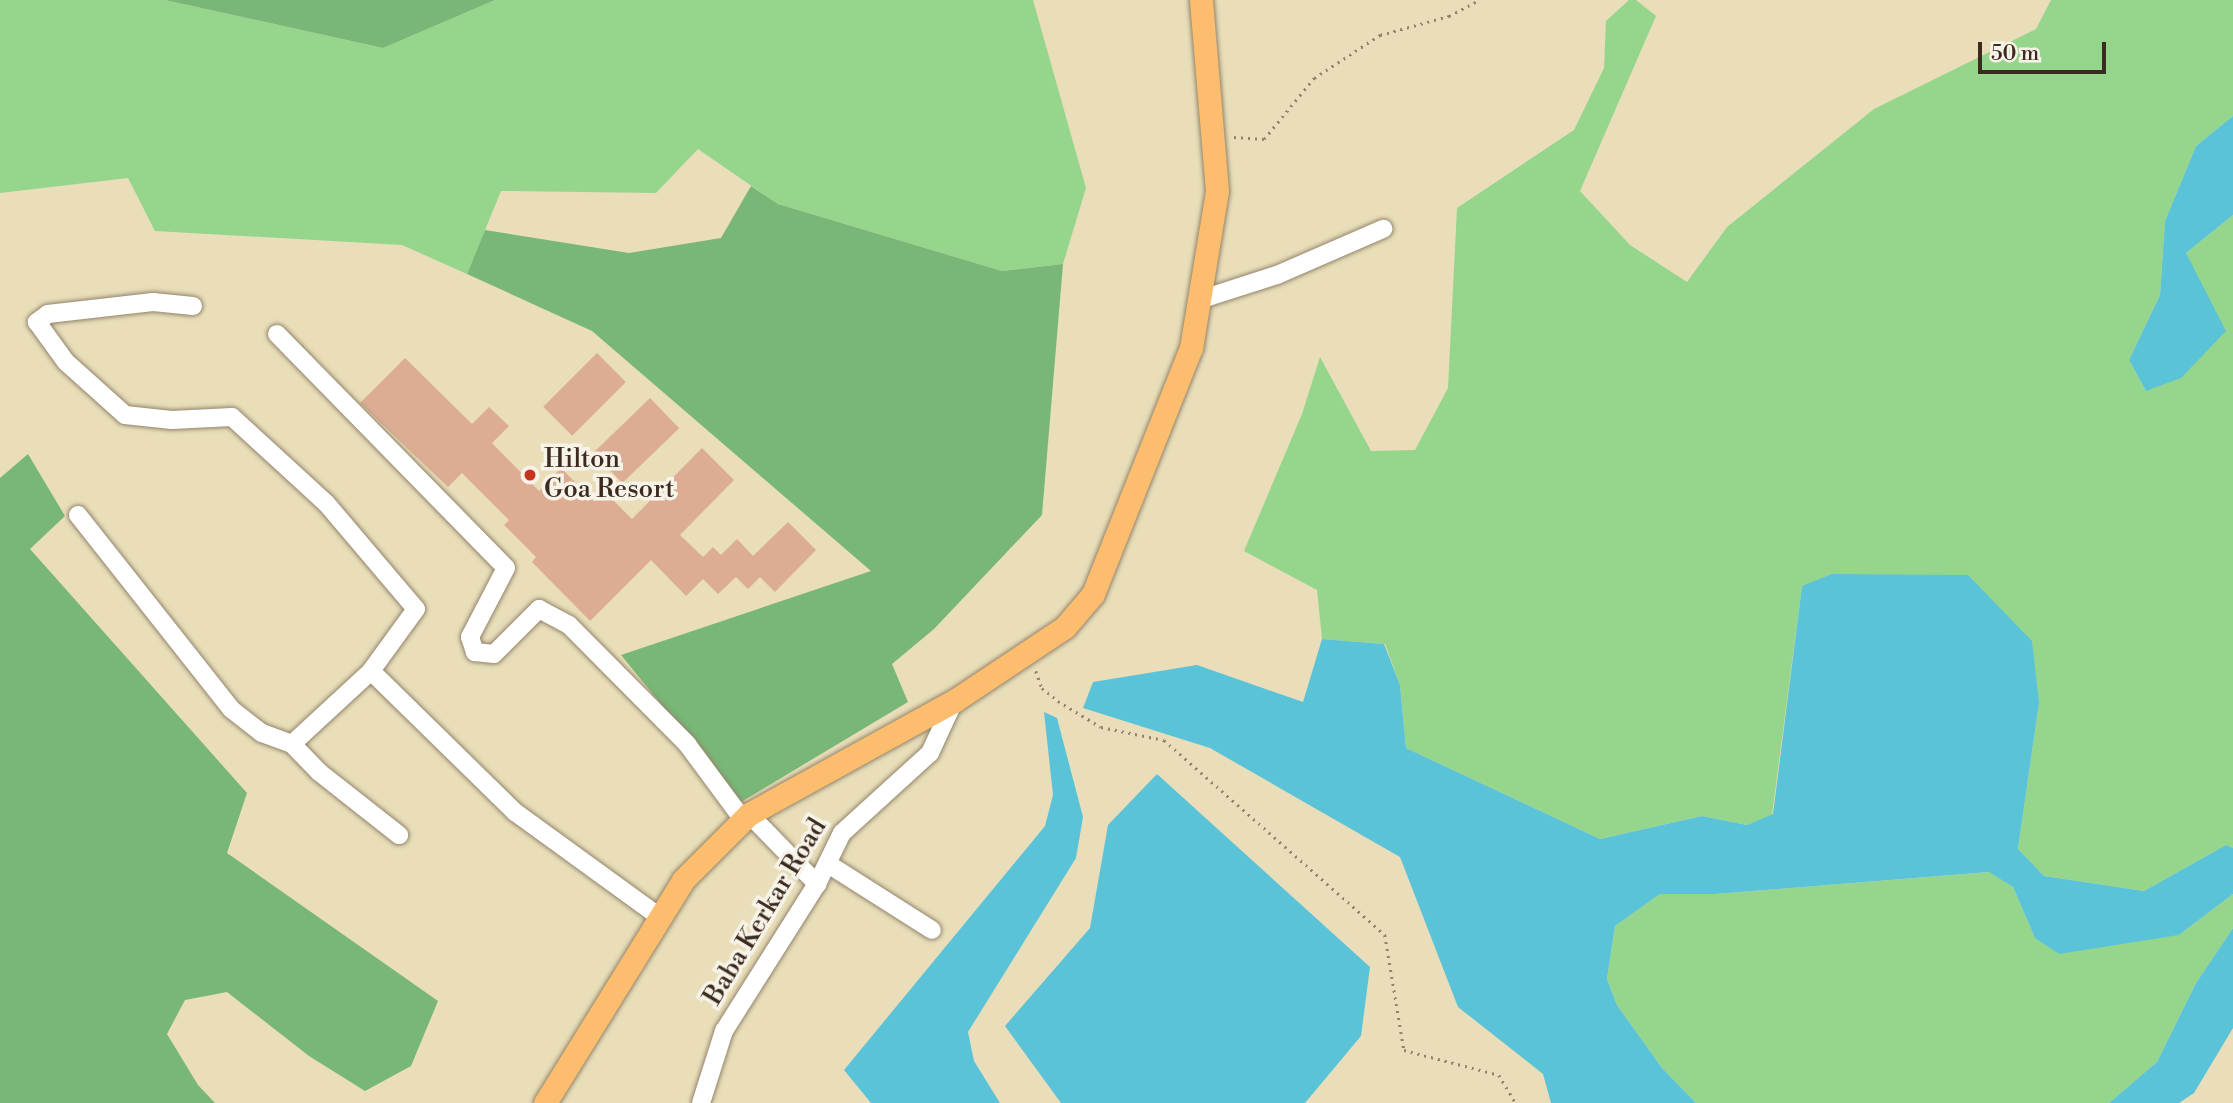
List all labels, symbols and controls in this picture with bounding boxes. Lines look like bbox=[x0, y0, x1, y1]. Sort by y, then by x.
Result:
scale bar bbox=[1981, 28, 2109, 72]
text: 50 m bbox=[1991, 41, 2039, 67]
place label: Hilton Goa Resort bbox=[544, 444, 674, 505]
marker: Hilton Goa Resort bbox=[522, 467, 538, 483]
street label: Baba Kerkar Road bbox=[698, 813, 834, 1011]

